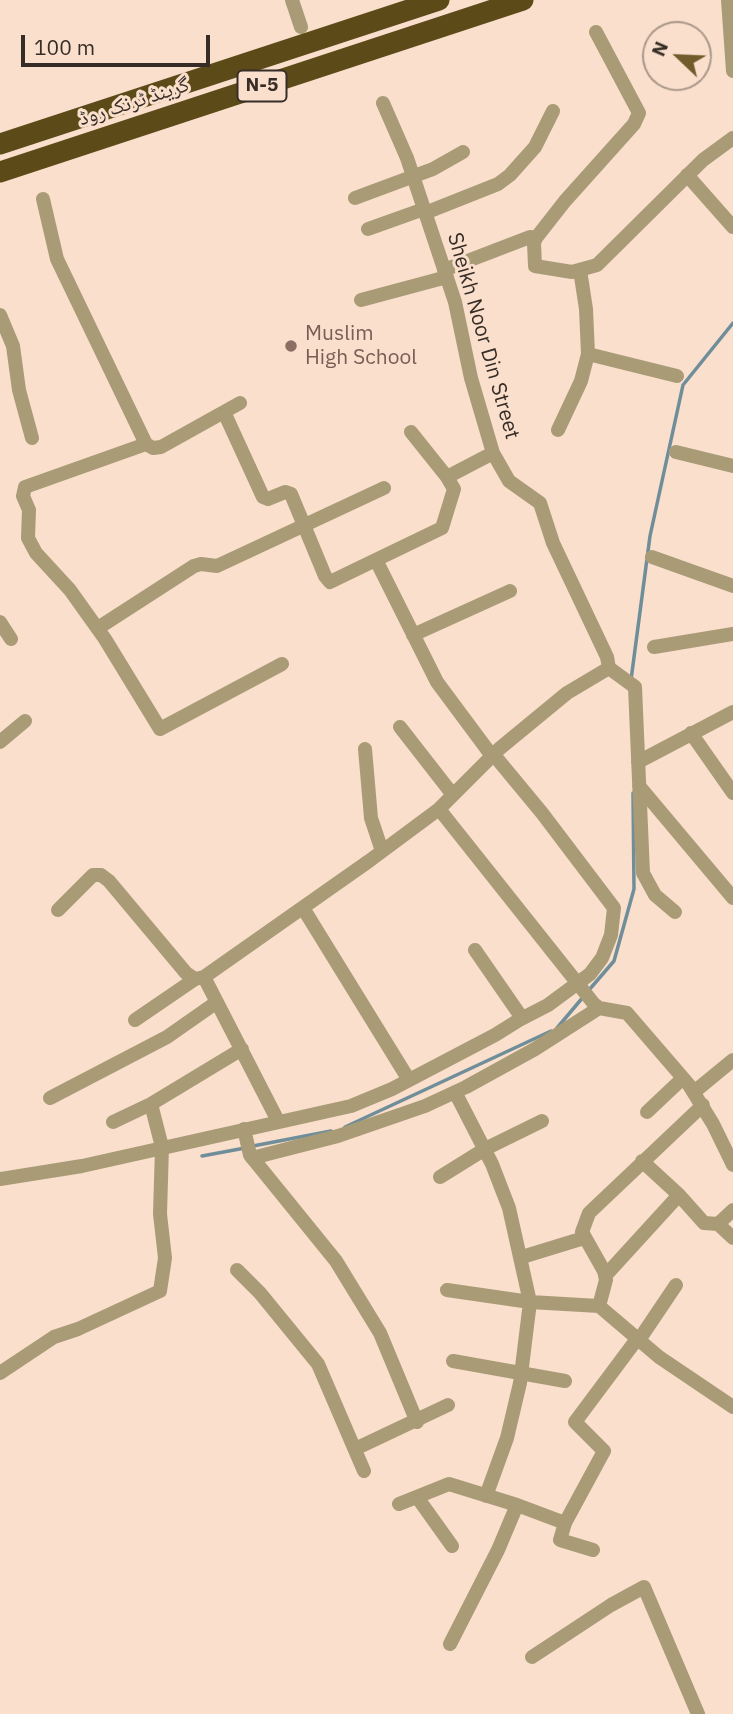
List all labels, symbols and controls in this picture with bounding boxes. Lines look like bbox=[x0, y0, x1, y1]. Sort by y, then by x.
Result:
scale bar bbox=[24, 21, 214, 65]
north arrow bbox=[642, 21, 712, 91]
text: 100 m bbox=[34, 33, 95, 61]
text: N bbox=[646, 38, 673, 60]
road number: N-5 bbox=[238, 71, 286, 102]
street label: گرینڈ ٹرنک روڈ bbox=[76, 72, 192, 132]
street label: Sheikh Noor Din Street bbox=[441, 230, 525, 442]
place label: Muslim High School bbox=[305, 321, 417, 371]
marker: Muslim High School bbox=[283, 338, 299, 354]

